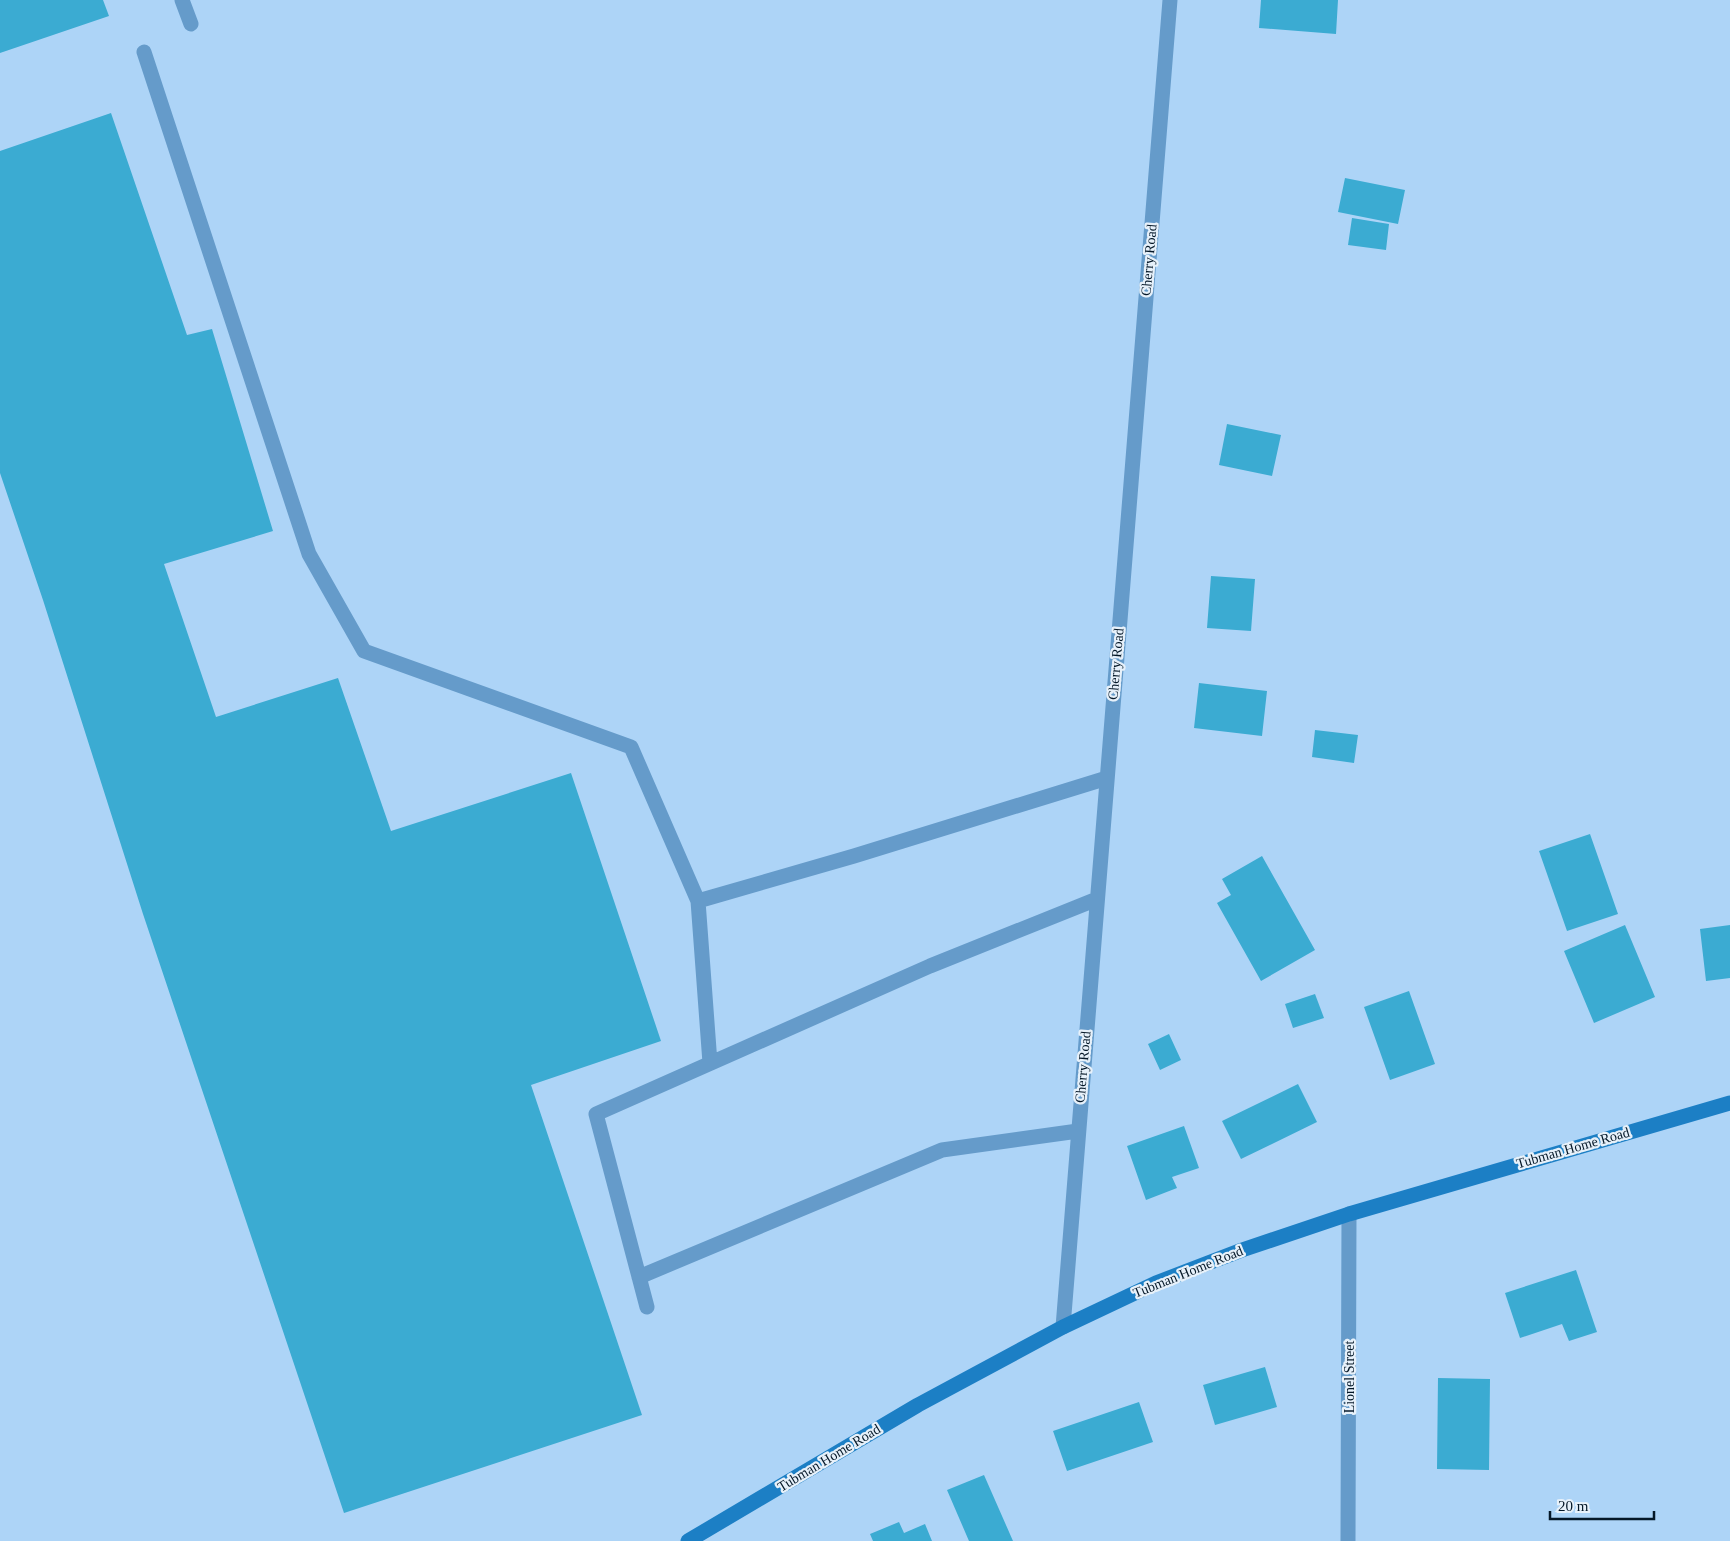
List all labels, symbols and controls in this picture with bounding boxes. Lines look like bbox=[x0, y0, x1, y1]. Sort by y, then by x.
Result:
street label: Cherry Road bbox=[1138, 224, 1160, 296]
street label: Cherry Road bbox=[1105, 628, 1127, 700]
street label: Cherry Road bbox=[1072, 1031, 1094, 1103]
street label: Tubman Home Road bbox=[1515, 1125, 1631, 1171]
street label: Tubman Home Road bbox=[1131, 1243, 1245, 1301]
street label: Lionel Street bbox=[1342, 1341, 1357, 1413]
street label: Tubman Home Road bbox=[775, 1421, 883, 1495]
scale bar bbox=[1550, 1488, 1654, 1520]
text: 20 m bbox=[1558, 1498, 1589, 1514]

